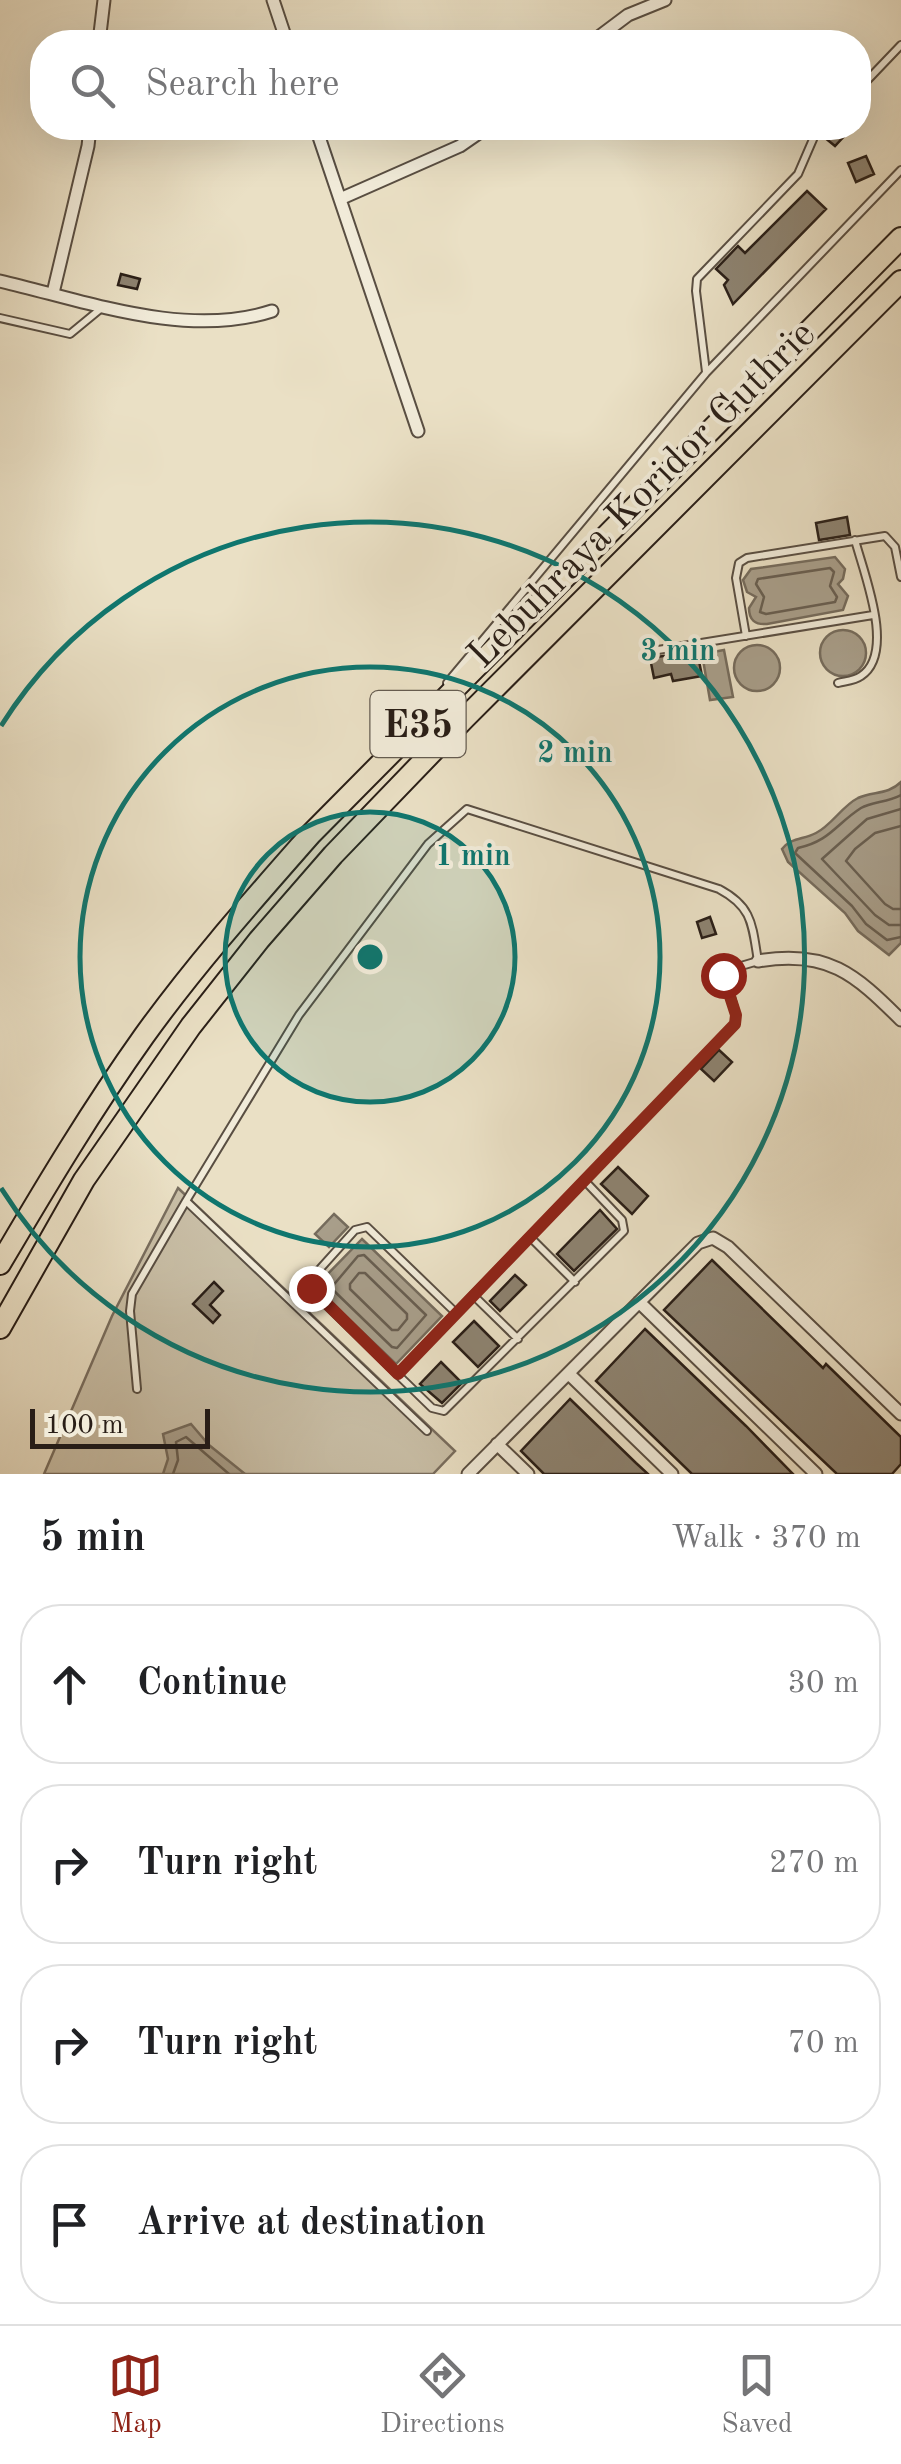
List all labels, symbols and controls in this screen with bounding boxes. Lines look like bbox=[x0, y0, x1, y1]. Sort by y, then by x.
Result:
search box bbox=[30, 30, 871, 140]
icon: search bbox=[65, 58, 120, 113]
text: Search here bbox=[145, 66, 340, 104]
street label: Lebuhraya Koridor Guthrie bbox=[462, 315, 824, 677]
text: 3 min bbox=[640, 637, 716, 667]
road number: E35 bbox=[370, 691, 466, 757]
text: 2 min bbox=[537, 739, 613, 769]
text: 1 min bbox=[435, 842, 511, 872]
centre of rings bbox=[352, 939, 388, 975]
route start bbox=[701, 953, 747, 999]
route end bbox=[289, 1266, 335, 1312]
scale bar bbox=[30, 1404, 210, 1448]
text: 100 m bbox=[45, 1412, 124, 1440]
text: 5 min bbox=[40, 1518, 146, 1560]
text: Walk · 370 m bbox=[671, 1523, 861, 1555]
icon: ahead bbox=[42, 1657, 97, 1712]
text: Continue bbox=[137, 1665, 287, 1703]
text: 30 m bbox=[788, 1668, 859, 1700]
icon: right bbox=[42, 1837, 97, 1892]
text: Turn right bbox=[137, 1845, 317, 1883]
text: 270 m bbox=[769, 1848, 859, 1880]
icon: right bbox=[42, 2017, 97, 2072]
text: Turn right bbox=[137, 2025, 317, 2063]
text: 70 m bbox=[788, 2028, 859, 2060]
icon: arrive bbox=[42, 2197, 97, 2252]
text: Arrive at destination bbox=[137, 2205, 486, 2243]
tab: Map bbox=[108, 2348, 163, 2443]
tab: Directions bbox=[380, 2348, 505, 2443]
tab: Saved bbox=[721, 2348, 793, 2443]

